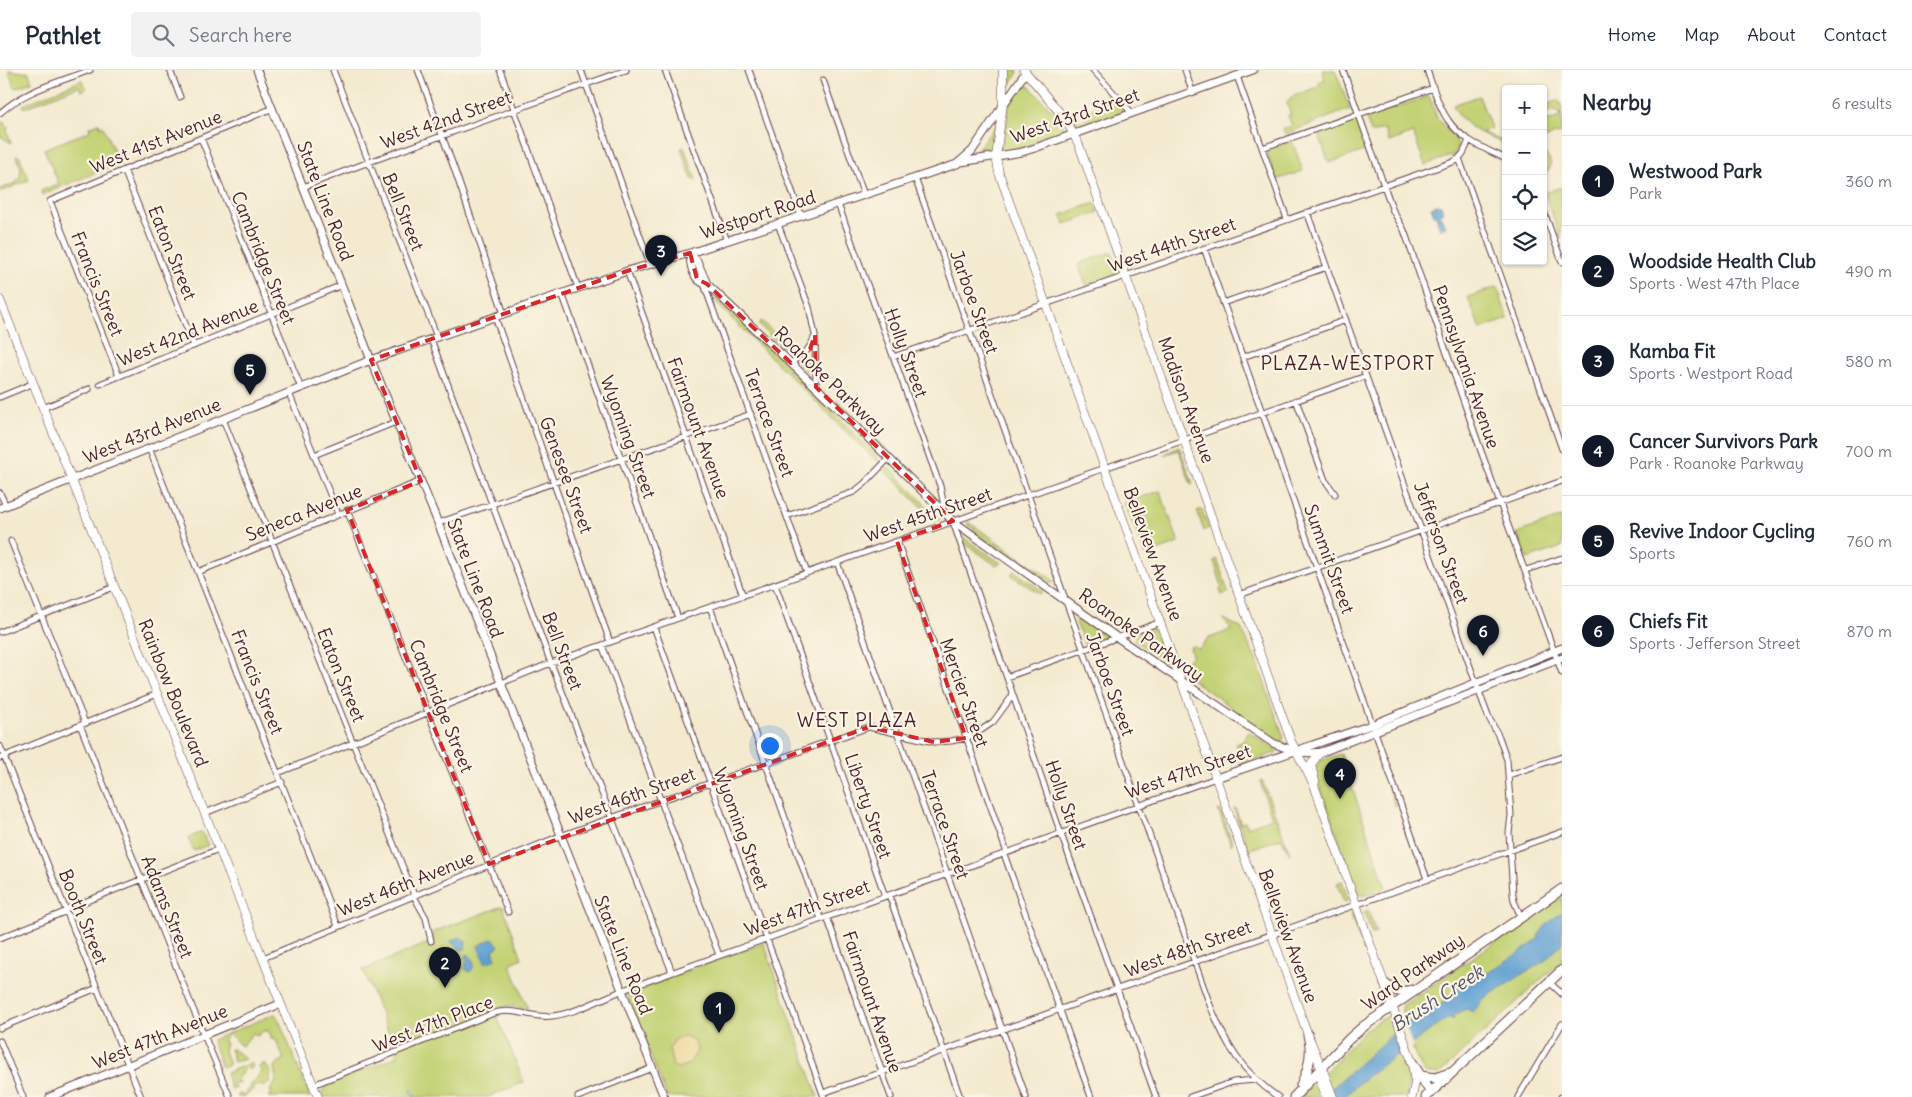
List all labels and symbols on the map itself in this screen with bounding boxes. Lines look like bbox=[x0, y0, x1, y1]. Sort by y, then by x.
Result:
street label: West 43rd Street bbox=[1007, 83, 1142, 148]
street label: West 42nd Street bbox=[377, 85, 514, 154]
street label: West 41st Avenue bbox=[87, 105, 225, 178]
street label: State Line Road bbox=[292, 138, 359, 264]
street label: Bell Street bbox=[377, 170, 429, 254]
street label: Westport Road bbox=[697, 185, 819, 244]
street label: Cambridge Street bbox=[226, 188, 301, 328]
street label: Eaton Street bbox=[143, 202, 202, 303]
street label: West 44th Street bbox=[1105, 212, 1239, 277]
street label: Francis Street bbox=[66, 228, 129, 340]
pin: 3 bbox=[645, 235, 677, 276]
street label: Jarboe Street bbox=[945, 247, 1004, 357]
street label: Pennsylvania Avenue bbox=[1428, 282, 1505, 452]
street label: West 42nd Avenue bbox=[114, 294, 262, 371]
street label: Holly Street bbox=[880, 305, 933, 401]
street label: Roanoke Parkway bbox=[769, 321, 891, 440]
street label: Madison Avenue bbox=[1153, 334, 1220, 466]
district label: PLAZA-WESTPORT bbox=[1260, 351, 1436, 375]
pin: 5 bbox=[234, 354, 266, 395]
street label: Fairmount Avenue bbox=[662, 354, 735, 501]
street label: Terrace Street bbox=[739, 366, 800, 480]
street label: Wyoming Street bbox=[596, 372, 661, 501]
street label: West 43rd Avenue bbox=[79, 392, 224, 469]
street label: Genesee Street bbox=[535, 413, 598, 536]
street label: Seneca Avenue bbox=[242, 479, 365, 546]
street label: Jefferson Street bbox=[1409, 479, 1474, 607]
street label: West 45th Street bbox=[861, 482, 995, 547]
street label: Belleview Avenue bbox=[1119, 484, 1188, 624]
street label: Summit Street bbox=[1299, 501, 1360, 617]
street label: State Line Road bbox=[442, 515, 509, 641]
street label: Roanoke Parkway bbox=[1074, 583, 1208, 686]
street label: Bell Street bbox=[537, 608, 588, 693]
pin: 6 bbox=[1467, 615, 1499, 656]
street label: Rainbow Boulevard bbox=[133, 616, 214, 770]
street label: Eaton Street bbox=[312, 624, 371, 725]
street label: Francis Street bbox=[226, 626, 289, 738]
street label: Jarboe Street bbox=[1081, 629, 1140, 739]
street label: Mercier Street bbox=[935, 635, 994, 750]
street label: Cambridge Street bbox=[404, 636, 479, 776]
district label: WEST PLAZA bbox=[797, 708, 917, 732]
your location bbox=[757, 733, 783, 759]
street label: West 47th Street bbox=[1122, 739, 1254, 804]
street label: Liberty Street bbox=[840, 750, 897, 861]
street label: Holly Street bbox=[1040, 757, 1093, 853]
pin: 4 bbox=[1324, 758, 1356, 799]
street label: West 46th Street bbox=[565, 762, 698, 829]
street label: Wyoming Street bbox=[709, 764, 774, 893]
street label: Terrace Street bbox=[916, 767, 975, 882]
street label: West 46th Avenue bbox=[334, 846, 478, 922]
street label: Adams Street bbox=[136, 852, 198, 962]
street label: Booth Street bbox=[54, 866, 113, 968]
street label: Belleview Avenue bbox=[1254, 866, 1323, 1006]
street label: West 47th Street bbox=[741, 874, 873, 941]
street label: State Line Road bbox=[589, 892, 658, 1018]
street label: West 48th Street bbox=[1121, 915, 1254, 982]
street label: Fairmount Avenue bbox=[837, 928, 907, 1076]
street label: Ward Parkway bbox=[1357, 928, 1468, 1015]
pin: 2 bbox=[429, 947, 461, 988]
water label: Brush Creek bbox=[1386, 959, 1489, 1037]
street label: West 47th Place bbox=[369, 990, 496, 1057]
pin: 1 bbox=[703, 992, 735, 1033]
street label: West 47th Avenue bbox=[89, 999, 231, 1074]

